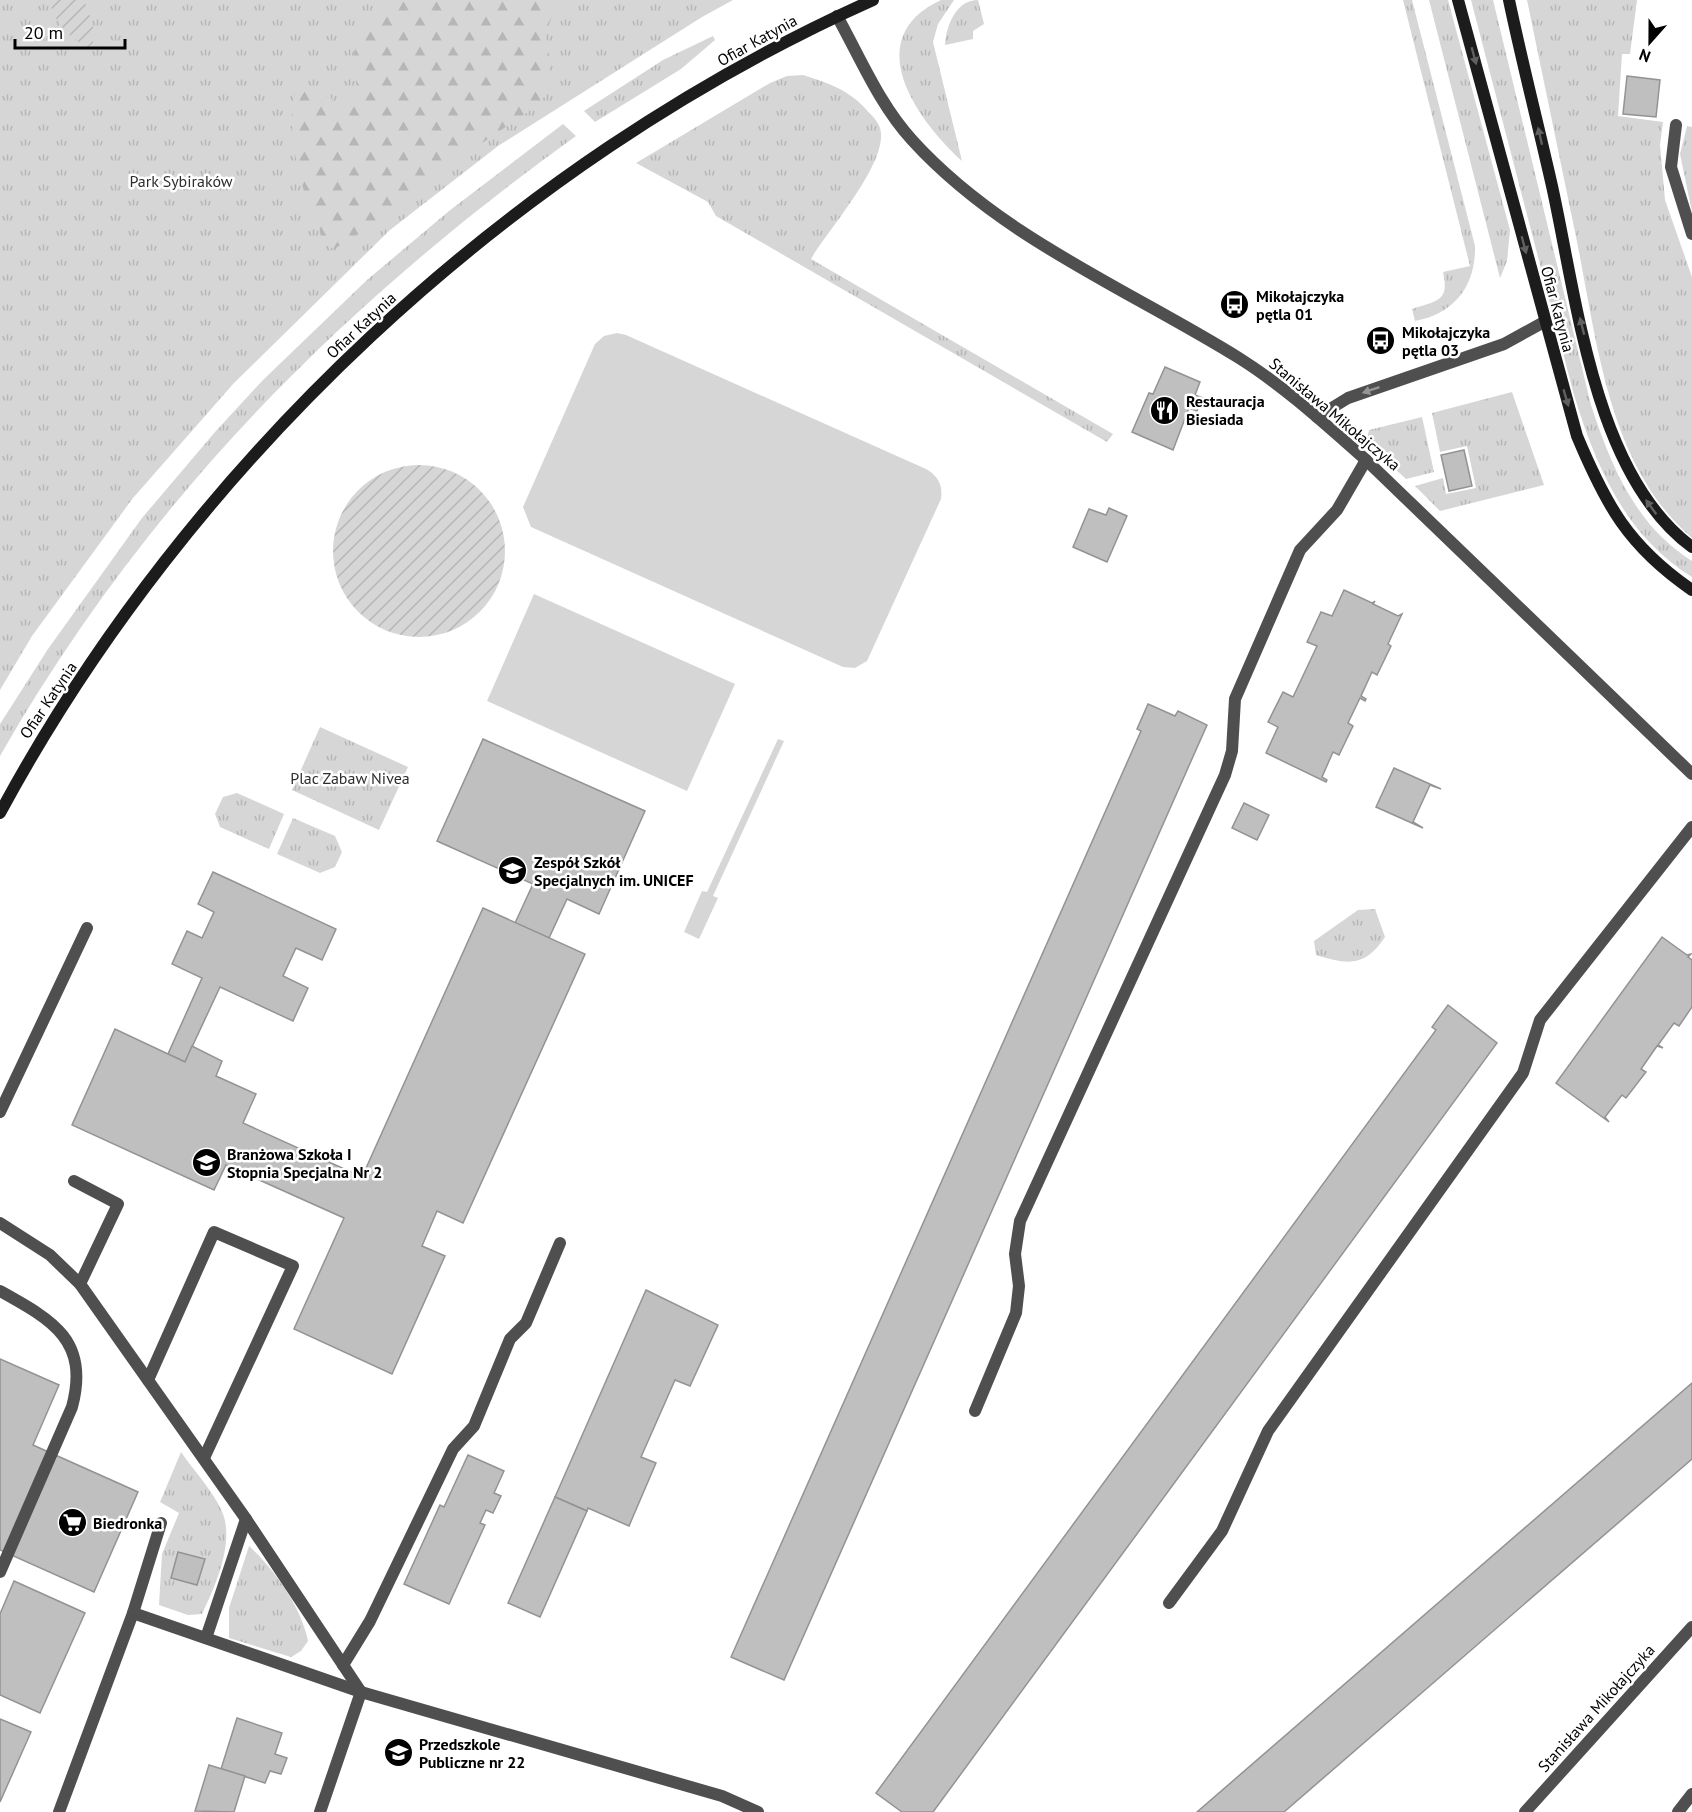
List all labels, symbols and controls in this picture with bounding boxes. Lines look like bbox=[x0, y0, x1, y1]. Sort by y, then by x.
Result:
street label: Ofiar Katynia bbox=[714, 10, 800, 70]
scale bar bbox=[15, 12, 124, 50]
north arrow bbox=[1620, 12, 1680, 72]
text: 20 m bbox=[24, 21, 63, 44]
text: N bbox=[1636, 45, 1653, 67]
one-way arrow bbox=[1470, 48, 1479, 66]
one-way arrow bbox=[1534, 126, 1544, 145]
park label: Park Sybiraków bbox=[129, 171, 233, 191]
one-way arrow bbox=[1520, 236, 1530, 254]
street label: Ofiar Katynia bbox=[1537, 264, 1579, 354]
place label: Mikołajczyka pętla 01 bbox=[1256, 286, 1344, 324]
street label: Ofiar Katynia bbox=[322, 288, 400, 362]
bus stop icon: Mikołajczyka pętla 01 bbox=[1219, 289, 1251, 321]
one-way arrow bbox=[1576, 317, 1586, 335]
place label: Mikołajczyka pętla 03 bbox=[1402, 322, 1490, 360]
bus stop icon: Mikołajczyka pętla 03 bbox=[1365, 325, 1397, 357]
street label: Stanisława Mikołajczyka bbox=[1265, 353, 1405, 475]
one-way arrow bbox=[1362, 386, 1380, 396]
one-way arrow bbox=[1562, 389, 1571, 407]
place label: Restauracja Biesiada bbox=[1186, 391, 1265, 429]
restaurant icon: Restauracja Biesiada bbox=[1149, 394, 1181, 426]
one-way arrow bbox=[1645, 499, 1657, 514]
street label: Ofiar Katynia bbox=[15, 658, 81, 742]
park label: Plac Zabaw Nivea bbox=[290, 768, 410, 788]
place label: Zespół Szkół Specjalnych im. UNICEF bbox=[534, 852, 694, 890]
school or university icon: Zespół Szkół Specjalnych im. UNICEF bbox=[497, 855, 529, 887]
place label: Branżowa Szkoła I Stopnia Specjalna Nr 2 bbox=[227, 1144, 382, 1182]
school or university icon: Branżowa Szkoła I Stopnia Specjalna Nr 2 bbox=[190, 1147, 222, 1179]
supermarket icon: Biedronka bbox=[56, 1507, 88, 1539]
place label: Biedronka bbox=[93, 1513, 162, 1533]
street label: Stanisława Mikołajczyka bbox=[1533, 1640, 1659, 1776]
place label: Przedszkole Publiczne nr 22 bbox=[419, 1734, 525, 1772]
school or university icon: Przedszkole Publiczne nr 22 bbox=[382, 1737, 414, 1769]

